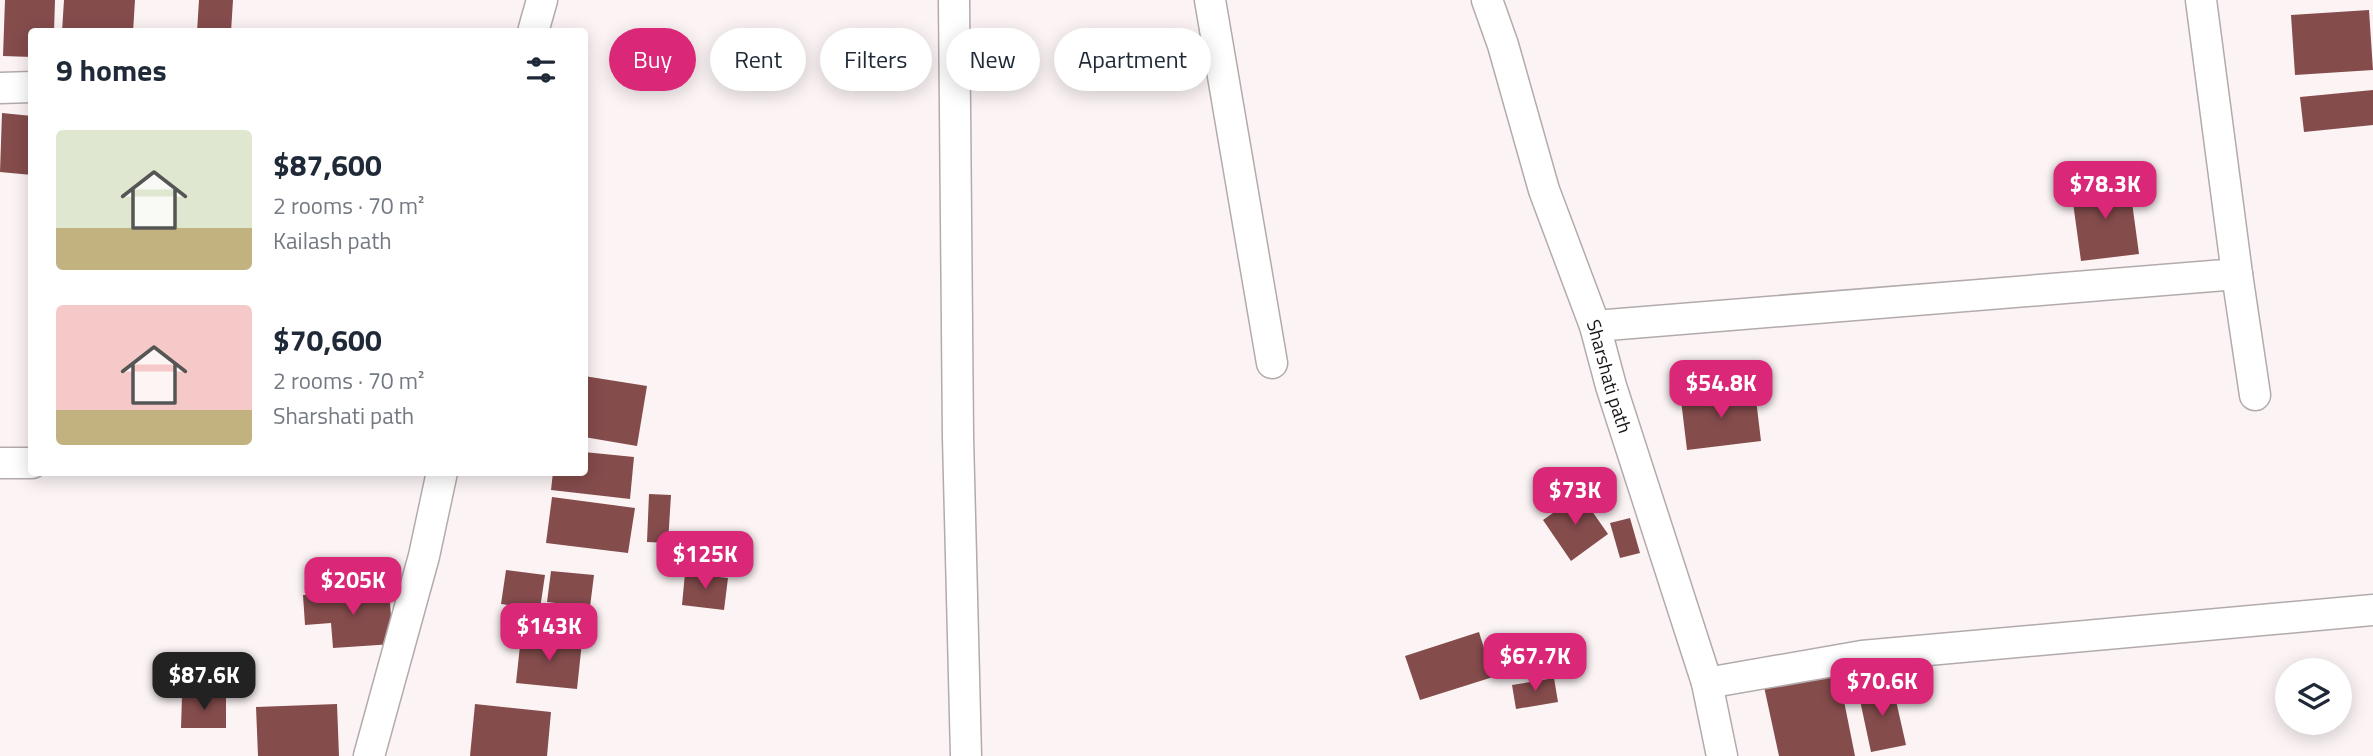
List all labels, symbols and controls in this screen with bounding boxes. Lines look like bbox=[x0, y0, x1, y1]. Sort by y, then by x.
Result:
chip: Buy bbox=[609, 28, 696, 91]
chip: Rent bbox=[710, 28, 806, 91]
chip: Filters bbox=[820, 28, 932, 91]
chip: New bbox=[946, 28, 1040, 91]
chip: Apartment bbox=[1054, 28, 1211, 91]
text: 9 homes bbox=[56, 47, 167, 93]
icon: filters bbox=[522, 51, 560, 89]
text: $87,600 bbox=[273, 142, 382, 188]
icon: home bbox=[112, 158, 196, 242]
pin: $78.3K bbox=[2048, 162, 2162, 221]
text: $78.3K bbox=[2069, 166, 2141, 201]
text: 2 rooms · 70 m² bbox=[273, 188, 424, 223]
text: Kailash path bbox=[273, 223, 392, 258]
street label: Sharshati path bbox=[1580, 315, 1640, 436]
text: $70,600 bbox=[273, 317, 382, 363]
icon: home bbox=[112, 333, 196, 417]
pin: $54.8K bbox=[1664, 360, 1778, 420]
text: 2 rooms · 70 m² bbox=[273, 363, 424, 398]
text: $54.8K bbox=[1685, 365, 1757, 400]
text: Sharshati path bbox=[273, 398, 414, 433]
pin: $73K bbox=[1534, 468, 1616, 527]
text: $73K bbox=[1549, 472, 1601, 507]
pin: $125K bbox=[656, 532, 754, 591]
text: $125K bbox=[672, 536, 738, 571]
pin: $205K bbox=[304, 558, 402, 617]
text: $205K bbox=[320, 562, 386, 597]
pin: $143K bbox=[500, 604, 598, 663]
text: $143K bbox=[516, 608, 582, 643]
pin: $67.7K bbox=[1478, 634, 1592, 693]
text: $67.7K bbox=[1499, 638, 1571, 673]
pin: $87.6K bbox=[147, 652, 261, 712]
text: $87.6K bbox=[168, 657, 240, 692]
pin: $70.6K bbox=[1825, 658, 1939, 718]
map controls bbox=[2275, 658, 2352, 735]
button: layers bbox=[2275, 658, 2352, 735]
text: $70.6K bbox=[1846, 663, 1918, 698]

